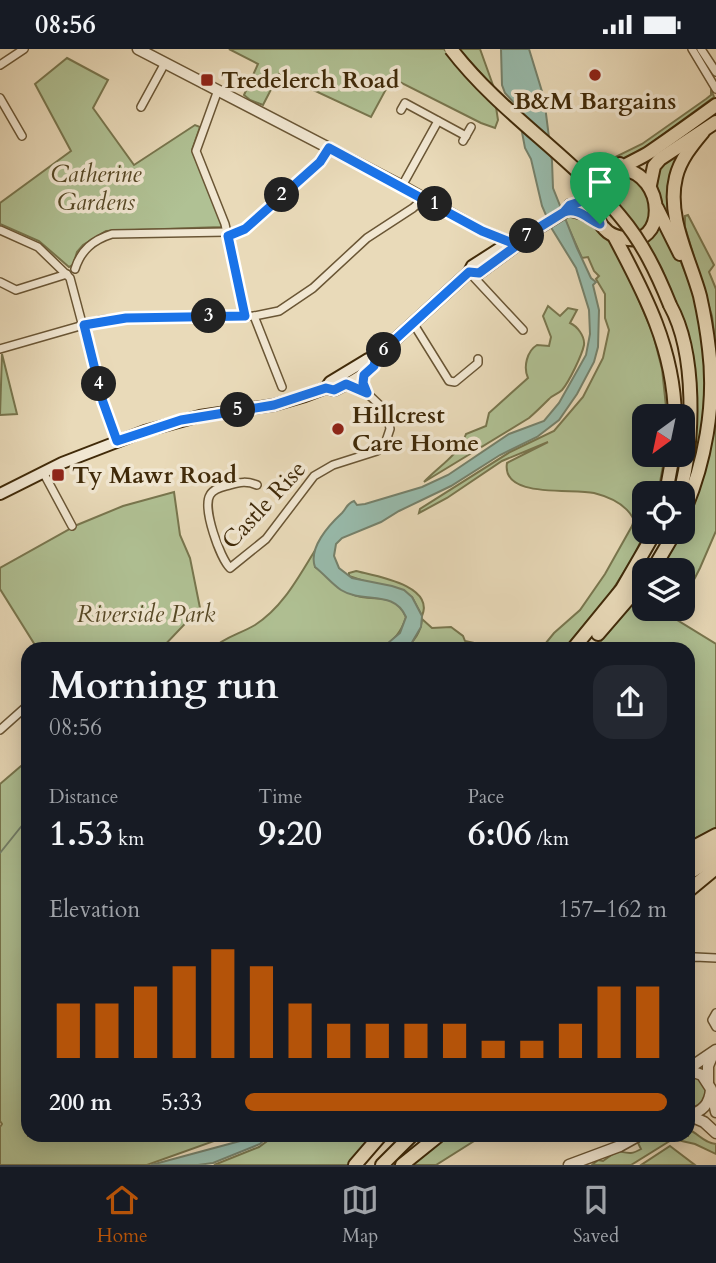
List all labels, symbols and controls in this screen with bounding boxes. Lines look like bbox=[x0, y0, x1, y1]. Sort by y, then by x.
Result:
text: 08:56 bbox=[35, 7, 96, 42]
place label: Tredelerch Road bbox=[221, 64, 400, 97]
marker: B&M Bargains bbox=[587, 67, 603, 83]
marker: Tredelerch Road bbox=[199, 72, 215, 88]
place label: B&M Bargains bbox=[514, 85, 676, 118]
pin bbox=[570, 152, 630, 224]
park label: Catherine Gardens bbox=[51, 158, 142, 219]
icon: arrive bbox=[581, 163, 619, 201]
pin: 2 bbox=[264, 177, 300, 213]
text: 2 bbox=[277, 181, 286, 207]
pin: 1 bbox=[418, 187, 452, 221]
text: 1 bbox=[430, 190, 439, 216]
pin: 7 bbox=[510, 219, 544, 253]
text: 7 bbox=[522, 222, 531, 248]
pin: 3 bbox=[192, 299, 227, 333]
text: 3 bbox=[204, 302, 213, 328]
pin: 6 bbox=[366, 333, 402, 367]
text: 6 bbox=[379, 336, 388, 362]
pin: 4 bbox=[82, 367, 116, 401]
text: 4 bbox=[94, 370, 103, 396]
pin: 5 bbox=[220, 393, 256, 427]
text: 5 bbox=[233, 396, 242, 422]
place label: Hillcrest Care Home bbox=[352, 399, 479, 460]
north arrow bbox=[632, 404, 695, 467]
map controls bbox=[632, 404, 695, 621]
marker: Hillcrest Care Home bbox=[330, 421, 346, 437]
street label: Castle Rise bbox=[214, 453, 314, 557]
place label: Ty Mawr Road bbox=[72, 459, 237, 492]
marker: Ty Mawr Road bbox=[50, 467, 66, 483]
button: locate bbox=[632, 481, 695, 544]
button: layers bbox=[632, 558, 695, 621]
park label: Riverside Park bbox=[77, 598, 215, 631]
text: Morning run bbox=[49, 660, 279, 712]
button: share bbox=[593, 665, 667, 739]
text: 08:56 bbox=[49, 712, 102, 743]
text: Distance bbox=[49, 784, 118, 810]
text: Time bbox=[258, 784, 302, 810]
text: Pace bbox=[468, 784, 504, 810]
text: 1.53 bbox=[49, 810, 113, 858]
text: 9:20 bbox=[258, 810, 322, 858]
text: 6:06 bbox=[468, 810, 532, 858]
text: km bbox=[113, 826, 144, 852]
text: /km bbox=[532, 826, 569, 852]
text: Elevation bbox=[49, 894, 140, 925]
text: 157–162 m bbox=[558, 894, 667, 925]
text: 200 m bbox=[49, 1087, 112, 1118]
text: 5:33 bbox=[161, 1087, 202, 1118]
tab: Home bbox=[97, 1181, 148, 1249]
tab: Map bbox=[341, 1181, 379, 1249]
tab: Saved bbox=[573, 1181, 619, 1249]

